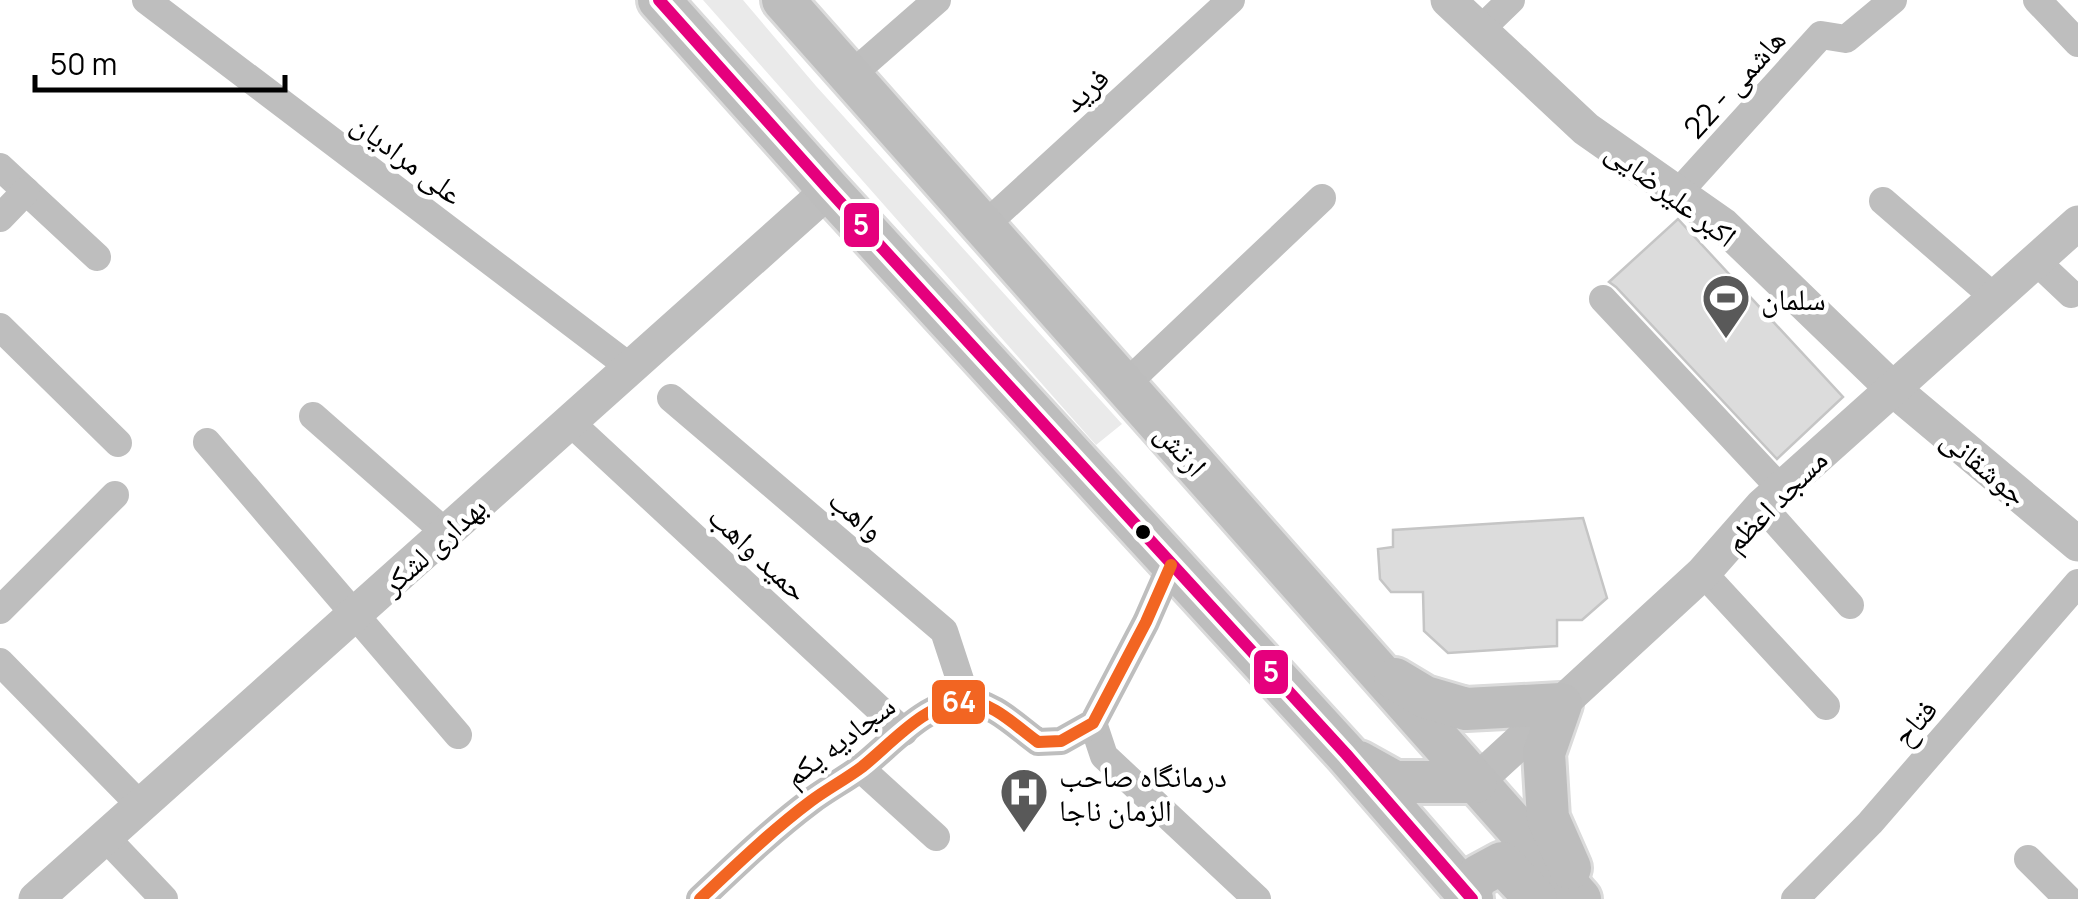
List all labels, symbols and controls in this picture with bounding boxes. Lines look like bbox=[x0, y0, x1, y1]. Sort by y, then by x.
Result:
street label: هاشمی - 22 bbox=[1674, 19, 1794, 147]
scale bar bbox=[35, 30, 285, 92]
text: 50 m bbox=[50, 43, 117, 84]
street label: فرید bbox=[1053, 57, 1117, 121]
street label: علی مرادیان bbox=[344, 103, 472, 213]
street label: اکبر علیرضایی bbox=[1598, 130, 1746, 256]
line badge: 5 bbox=[842, 201, 881, 249]
text: 5 bbox=[853, 205, 869, 243]
sports icon: سلمان bbox=[1700, 272, 1752, 340]
place label: سلمان bbox=[1761, 278, 1826, 319]
street label: ارتش bbox=[1147, 413, 1217, 485]
street label: جوشقانی bbox=[1933, 418, 2037, 514]
street label: مسجد اعظم bbox=[1714, 439, 1836, 561]
street label: واهب bbox=[820, 479, 894, 549]
street label: بهداری لشکر bbox=[370, 487, 495, 604]
street label: حمید واهب bbox=[700, 496, 818, 610]
unlabelled marker bbox=[1133, 522, 1153, 542]
line badge: 5 bbox=[1252, 648, 1290, 696]
text: 5 bbox=[1263, 652, 1279, 690]
line badge: 64 bbox=[930, 678, 987, 726]
text: 64 bbox=[942, 682, 976, 720]
street label: سجادیه یکم bbox=[775, 685, 904, 796]
street label: فتاح bbox=[1882, 690, 1946, 754]
place label: درمانگاه صاحب الزمان ناجا bbox=[1059, 755, 1227, 830]
hospital icon: درمانگاه صاحب الزمان ناجا bbox=[998, 766, 1050, 834]

